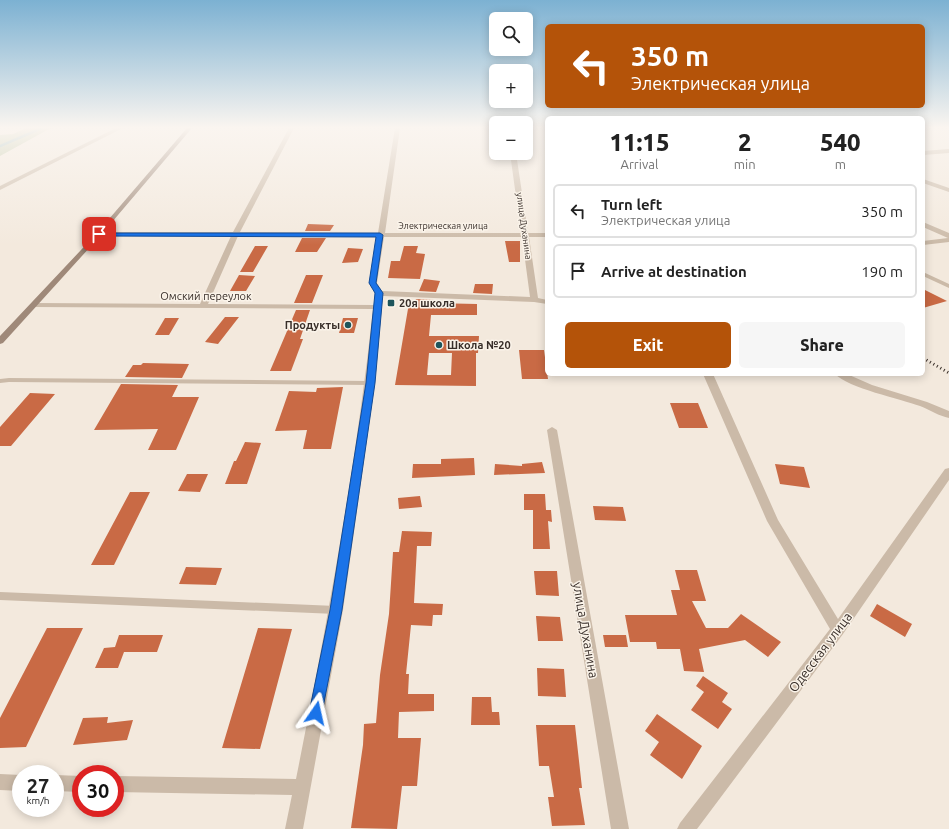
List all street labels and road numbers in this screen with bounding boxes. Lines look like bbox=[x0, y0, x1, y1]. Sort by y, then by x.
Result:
street label: улица Духанина bbox=[514, 192, 534, 260]
street label: Электрическая улица bbox=[398, 221, 488, 231]
street label: Омский переулок bbox=[160, 290, 252, 302]
street label: улица Духанина bbox=[571, 581, 601, 679]
street label: Одесская улица bbox=[786, 610, 854, 694]

